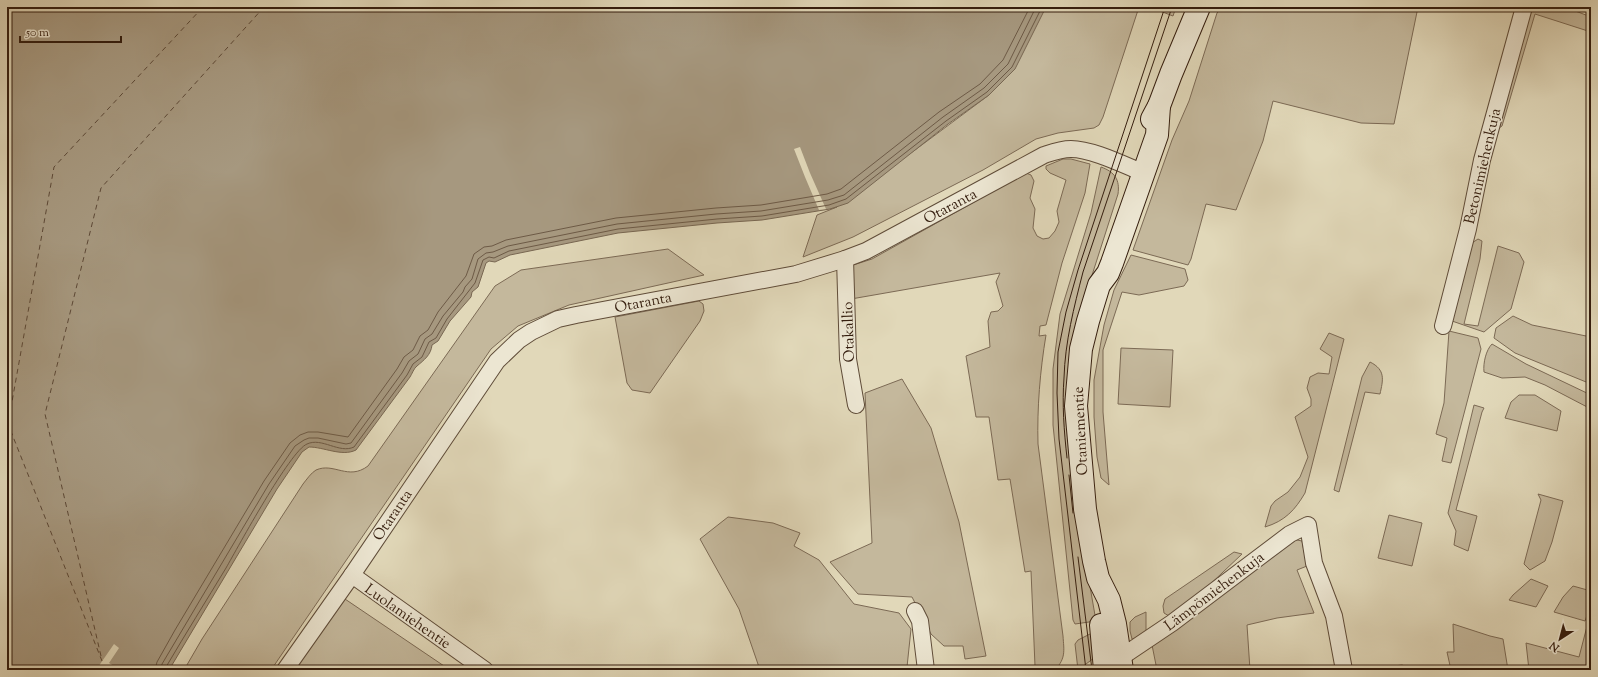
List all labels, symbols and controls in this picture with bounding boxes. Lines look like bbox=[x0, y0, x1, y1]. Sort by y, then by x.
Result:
scale bar bbox=[20, 18, 121, 44]
text: 50 m bbox=[25, 24, 49, 42]
street label: Betonimiehenkuja bbox=[1460, 106, 1507, 226]
street label: Otaranta bbox=[920, 184, 981, 230]
street label: Otaranta bbox=[613, 288, 674, 319]
street label: Otakallio bbox=[838, 301, 861, 363]
street label: Otaniementie bbox=[1069, 386, 1094, 476]
street label: Otaranta bbox=[368, 486, 418, 546]
street label: Lämpömiehenkuja bbox=[1160, 548, 1269, 637]
street label: Luolamiehentie bbox=[360, 580, 455, 655]
north arrow bbox=[1540, 619, 1580, 659]
text: N bbox=[1546, 637, 1564, 656]

